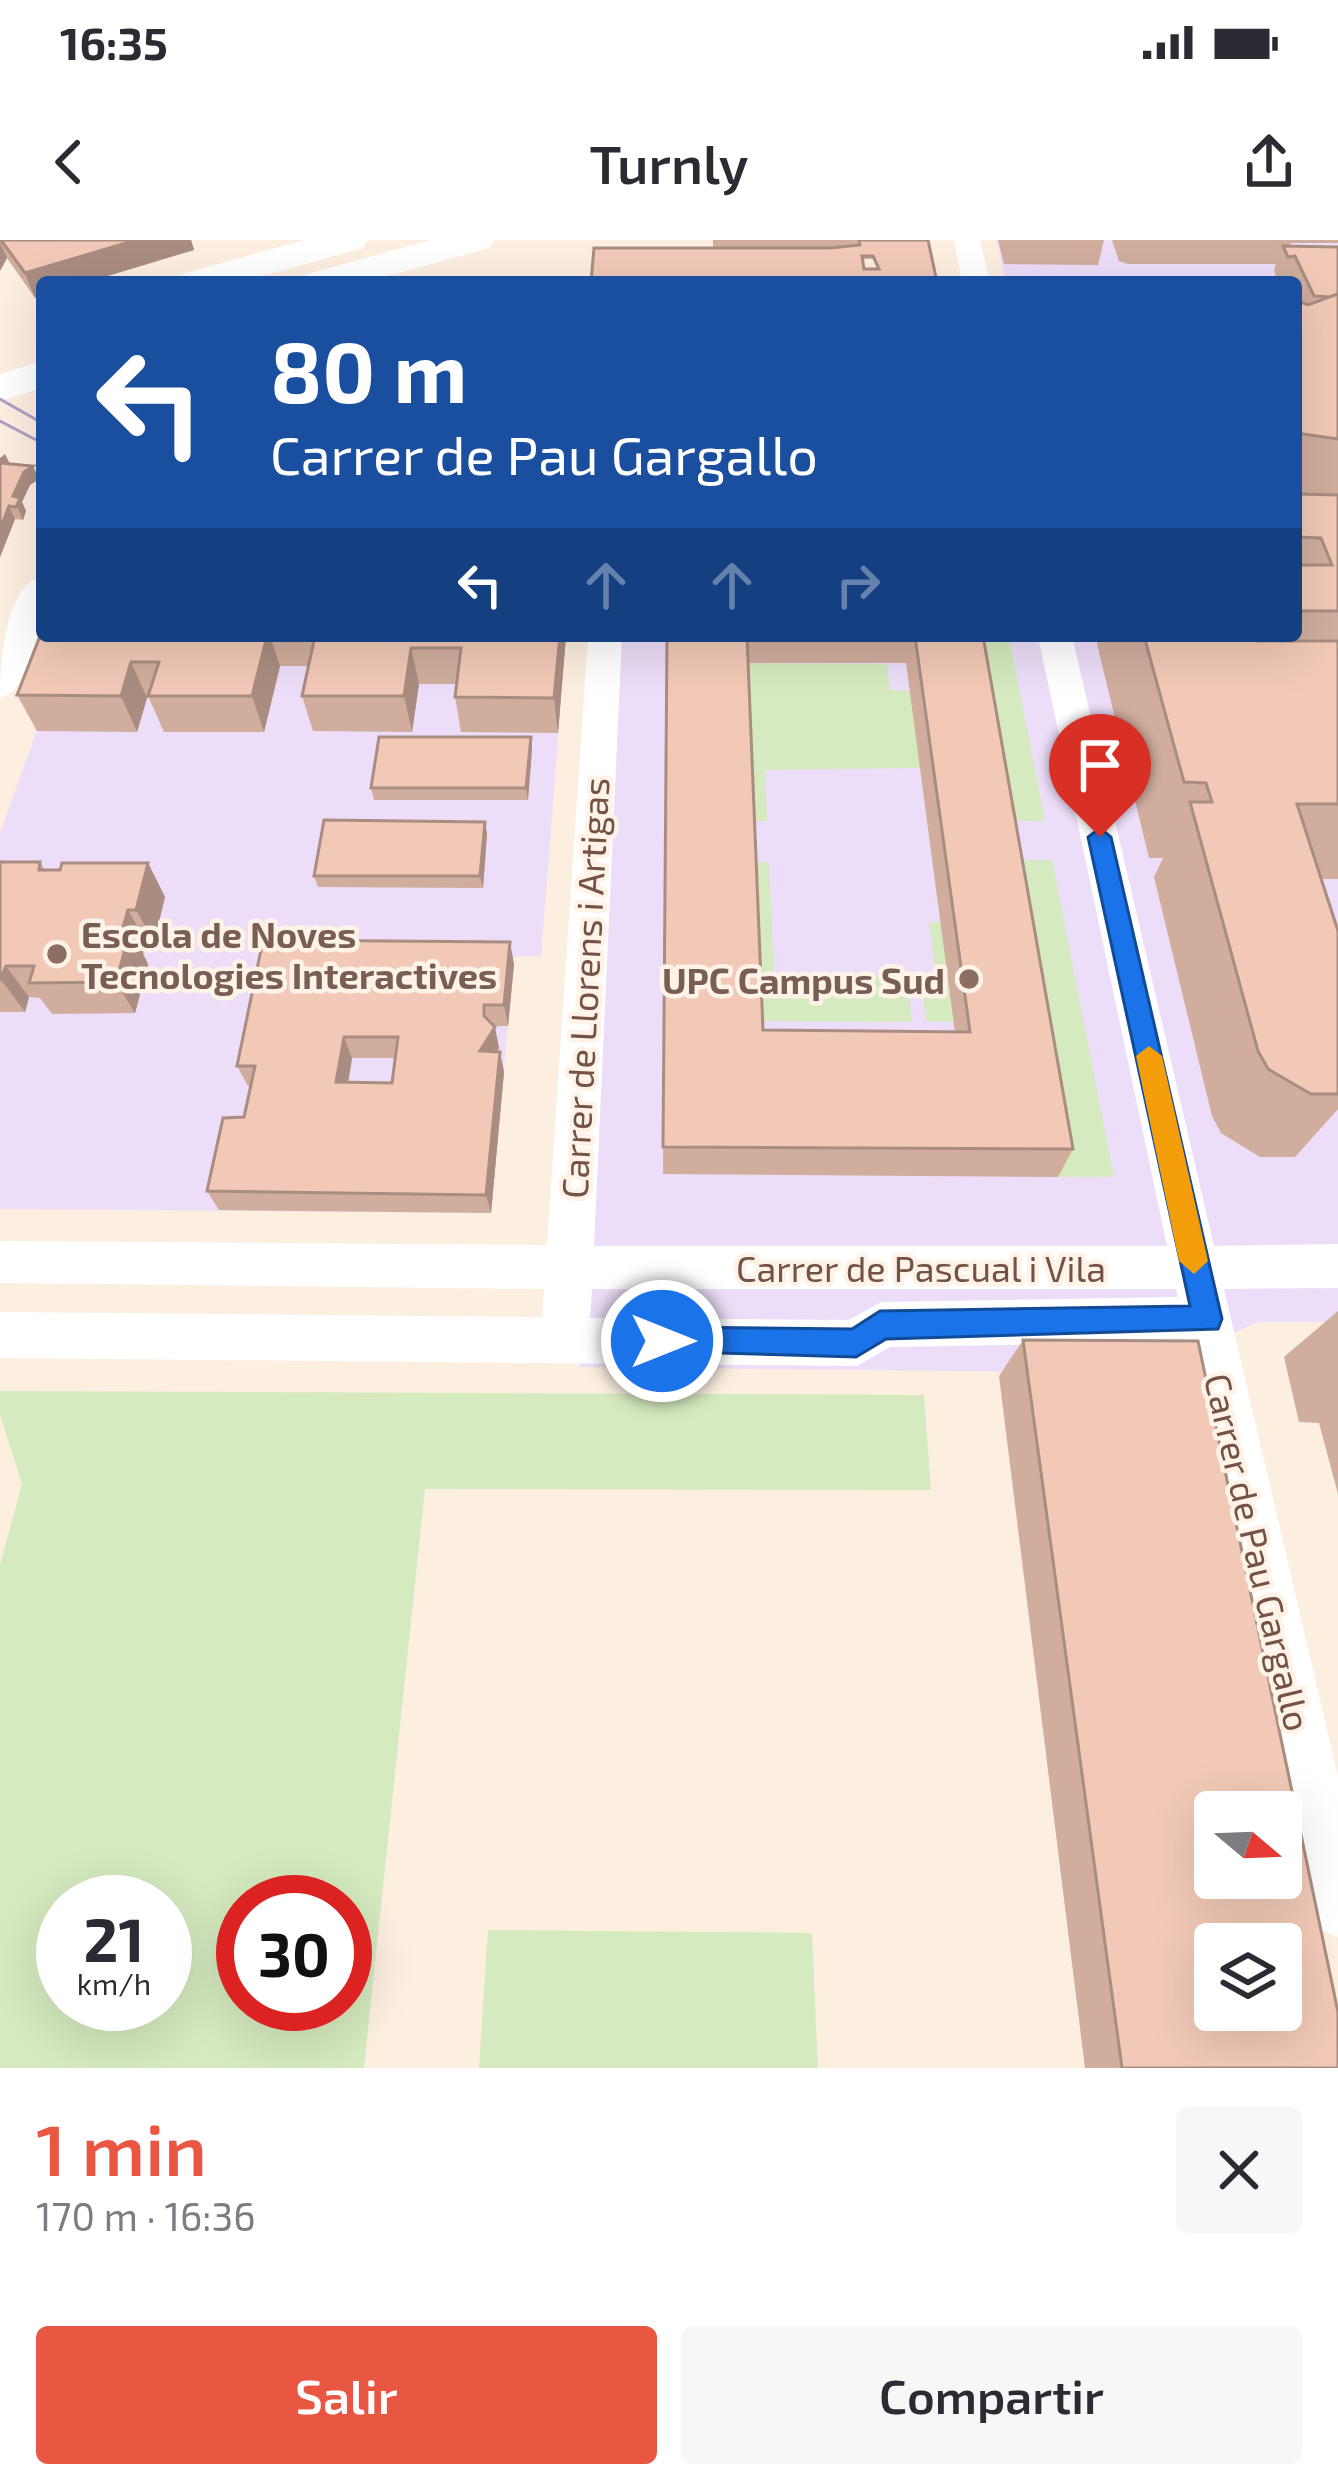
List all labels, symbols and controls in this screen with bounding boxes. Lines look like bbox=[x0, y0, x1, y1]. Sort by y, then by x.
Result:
text: 16:35 bbox=[60, 15, 168, 69]
icon: back bbox=[36, 129, 102, 195]
icon: share bbox=[1236, 129, 1302, 195]
text: Turnly bbox=[590, 130, 748, 195]
text: 80 m bbox=[270, 319, 467, 420]
icon: left bbox=[72, 324, 228, 480]
text: Carrer de Pau Gargallo bbox=[270, 421, 818, 486]
icon: left bbox=[447, 552, 513, 618]
icon: ahead bbox=[573, 552, 639, 618]
icon: ahead bbox=[699, 552, 765, 618]
icon: right bbox=[825, 552, 891, 618]
pin bbox=[1049, 714, 1151, 837]
icon: arrive bbox=[1067, 732, 1133, 798]
street label: Carrer de Llorens i Artigas bbox=[552, 776, 616, 1200]
place label: Escola de Noves Tecnologies Interactives bbox=[81, 912, 497, 996]
marker: Escola de Noves Tecnologies Interactives bbox=[44, 941, 70, 967]
place label: UPC Campus Sud bbox=[662, 958, 945, 1001]
marker: UPC Campus Sud bbox=[956, 966, 982, 992]
street label: Carrer de Pascual i Vila bbox=[736, 1246, 1106, 1289]
position arrow bbox=[599, 1278, 725, 1404]
street label: Carrer de Pau Gargallo bbox=[1197, 1369, 1321, 1735]
north arrow bbox=[1194, 1791, 1302, 1899]
map controls bbox=[1194, 1791, 1302, 2031]
speed limit sign: 30 bbox=[216, 1875, 372, 2031]
text: 21 bbox=[84, 1902, 144, 1974]
button: layers bbox=[1194, 1923, 1302, 2031]
text: km/h bbox=[77, 1965, 151, 2001]
text: 1 min bbox=[36, 2104, 207, 2190]
button: close bbox=[1176, 2107, 1302, 2233]
text: 170 m · 16:36 bbox=[36, 2192, 256, 2239]
button: Salir bbox=[36, 2326, 657, 2464]
button: Compartir bbox=[681, 2326, 1302, 2464]

